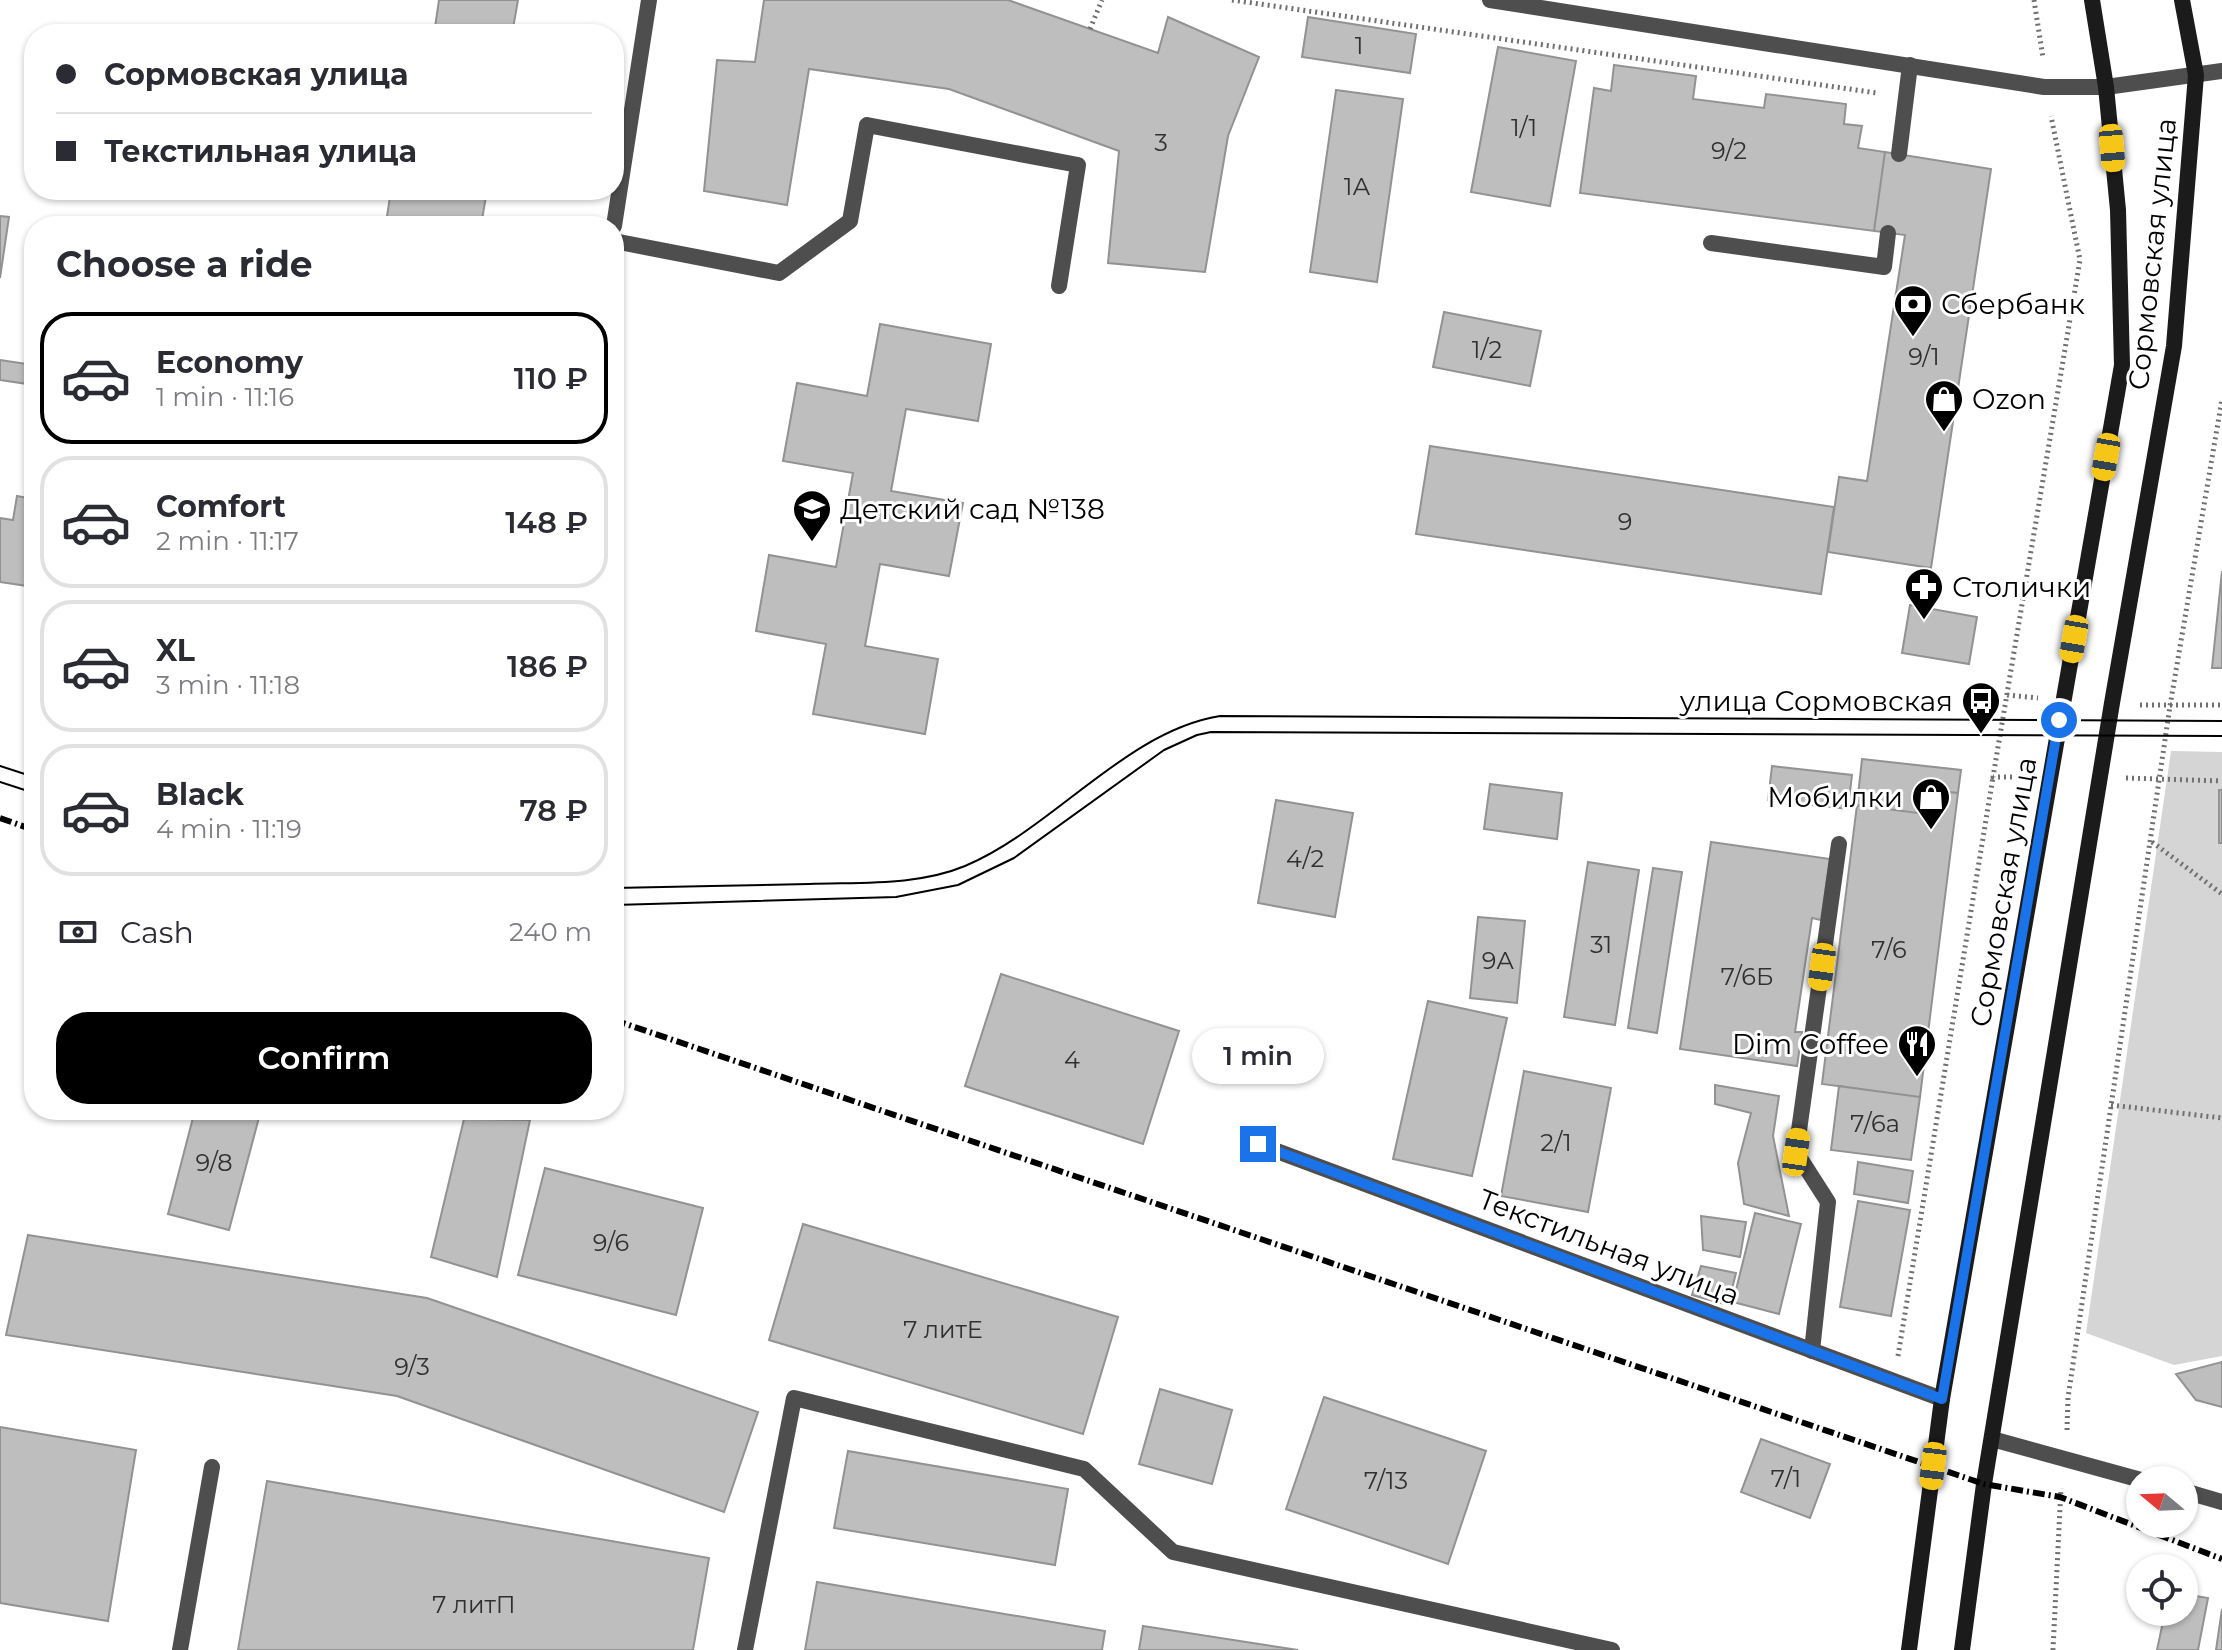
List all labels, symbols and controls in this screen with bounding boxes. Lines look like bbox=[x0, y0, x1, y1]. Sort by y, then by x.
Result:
house number: 1 bbox=[1355, 31, 1363, 60]
text: Сормовская улица bbox=[104, 56, 408, 93]
house number: 1/1 bbox=[1511, 113, 1537, 142]
street label: Сормовская улица bbox=[2121, 116, 2183, 392]
car bbox=[2098, 123, 2126, 173]
house number: 3 bbox=[1154, 128, 1168, 157]
text: Текстильная улица bbox=[104, 133, 417, 170]
house number: 9/2 bbox=[1711, 136, 1747, 165]
house number: 1А bbox=[1344, 172, 1370, 201]
text: Choose a ride bbox=[56, 242, 313, 286]
bank icon: Сбербанк bbox=[1892, 283, 1934, 338]
place label: Сбербанк bbox=[1941, 287, 2085, 321]
house number: 1/2 bbox=[1472, 335, 1502, 364]
icon: car bbox=[60, 342, 132, 414]
house number: 9/1 bbox=[1908, 342, 1940, 371]
text: Economy bbox=[156, 344, 303, 381]
text: 110 ₽ bbox=[514, 360, 588, 397]
shop icon: Ozon bbox=[1923, 378, 1965, 433]
text: 1 min · 11:16 bbox=[156, 381, 294, 413]
place label: Ozon bbox=[1972, 382, 2046, 416]
car bbox=[2090, 431, 2122, 483]
icon: car bbox=[60, 486, 132, 558]
text: Comfort bbox=[156, 488, 286, 525]
school or university icon: Детский сад №138 bbox=[791, 488, 833, 543]
place label: Детский сад №138 bbox=[840, 492, 1105, 526]
text: 148 ₽ bbox=[505, 504, 588, 541]
house number: 9 bbox=[1618, 507, 1632, 536]
text: 2 min · 11:17 bbox=[156, 525, 299, 557]
pharmacy icon: Столички bbox=[1903, 566, 1945, 621]
place label: Столички bbox=[1952, 570, 2091, 604]
car bbox=[2058, 613, 2090, 665]
icon: car bbox=[60, 630, 132, 702]
text: XL bbox=[156, 632, 195, 669]
text: 186 ₽ bbox=[507, 648, 588, 685]
text: 3 min · 11:18 bbox=[156, 669, 300, 701]
bus stop icon: улица Сормовская bbox=[1960, 680, 2002, 735]
place label: улица Сормовская bbox=[1679, 684, 1953, 718]
route start bbox=[2041, 702, 2077, 738]
street label: Сормовская улица bbox=[1963, 755, 2043, 1029]
icon: car bbox=[60, 774, 132, 846]
text: Black bbox=[156, 776, 244, 813]
shop icon: Мобилки bbox=[1910, 776, 1952, 831]
place label: Мобилки bbox=[1767, 780, 1903, 814]
text: 78 ₽ bbox=[520, 792, 588, 829]
text: 4 min · 11:19 bbox=[156, 813, 302, 845]
house number: 4/2 bbox=[1286, 844, 1324, 873]
icon: cash bbox=[56, 910, 100, 954]
text: Cash bbox=[120, 914, 194, 951]
text: 240 m bbox=[509, 916, 592, 948]
house number: 31 bbox=[1590, 930, 1612, 959]
house number: 7/6 bbox=[1871, 935, 1907, 964]
car bbox=[1807, 942, 1837, 992]
house number: 9А bbox=[1482, 946, 1514, 975]
house number: 7/6Б bbox=[1721, 962, 1773, 991]
button: Confirm bbox=[56, 1012, 592, 1104]
restaurant icon: Dim Coffee bbox=[1896, 1023, 1938, 1078]
place label: Dim Coffee bbox=[1732, 1027, 1889, 1061]
callout: 1 min bbox=[1192, 1028, 1324, 1084]
text: 1 min bbox=[1223, 1040, 1293, 1072]
house number: 4 bbox=[1064, 1045, 1080, 1074]
house number: 7/6а bbox=[1850, 1109, 1900, 1138]
route end bbox=[1240, 1126, 1276, 1162]
car bbox=[1781, 1127, 1811, 1177]
house number: 2/1 bbox=[1540, 1128, 1572, 1157]
house number: 9/8 bbox=[196, 1148, 232, 1177]
street label: Текстильная улица bbox=[1474, 1182, 1744, 1312]
house number: 9/6 bbox=[593, 1228, 629, 1257]
house number: 7 литЕ bbox=[903, 1315, 983, 1344]
house number: 9/3 bbox=[394, 1352, 430, 1381]
car bbox=[1918, 1441, 1948, 1491]
house number: 7/1 bbox=[1771, 1464, 1801, 1493]
house number: 7/13 bbox=[1364, 1466, 1408, 1495]
north arrow bbox=[2126, 1466, 2198, 1538]
map controls bbox=[2126, 1466, 2198, 1626]
button: locate bbox=[2126, 1554, 2198, 1626]
house number: 7 литП bbox=[432, 1590, 516, 1619]

